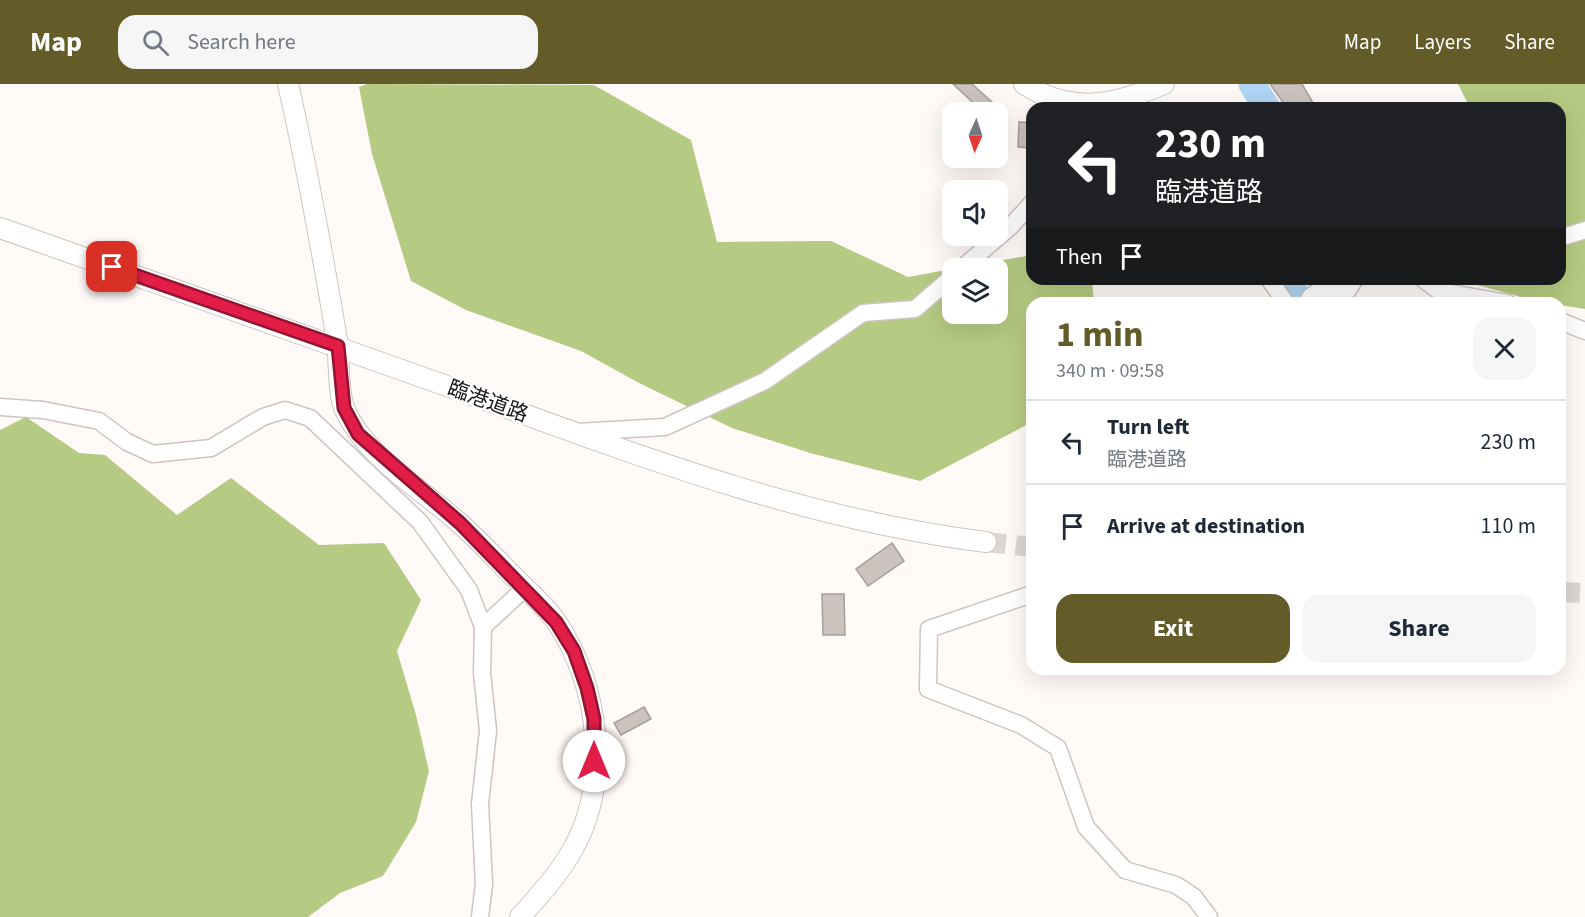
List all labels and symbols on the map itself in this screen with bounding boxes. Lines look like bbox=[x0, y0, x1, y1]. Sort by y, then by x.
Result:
north arrow bbox=[942, 102, 1008, 168]
pin bbox=[86, 241, 137, 292]
street label: 臨港道路 bbox=[443, 373, 533, 429]
position arrow bbox=[562, 729, 626, 793]

